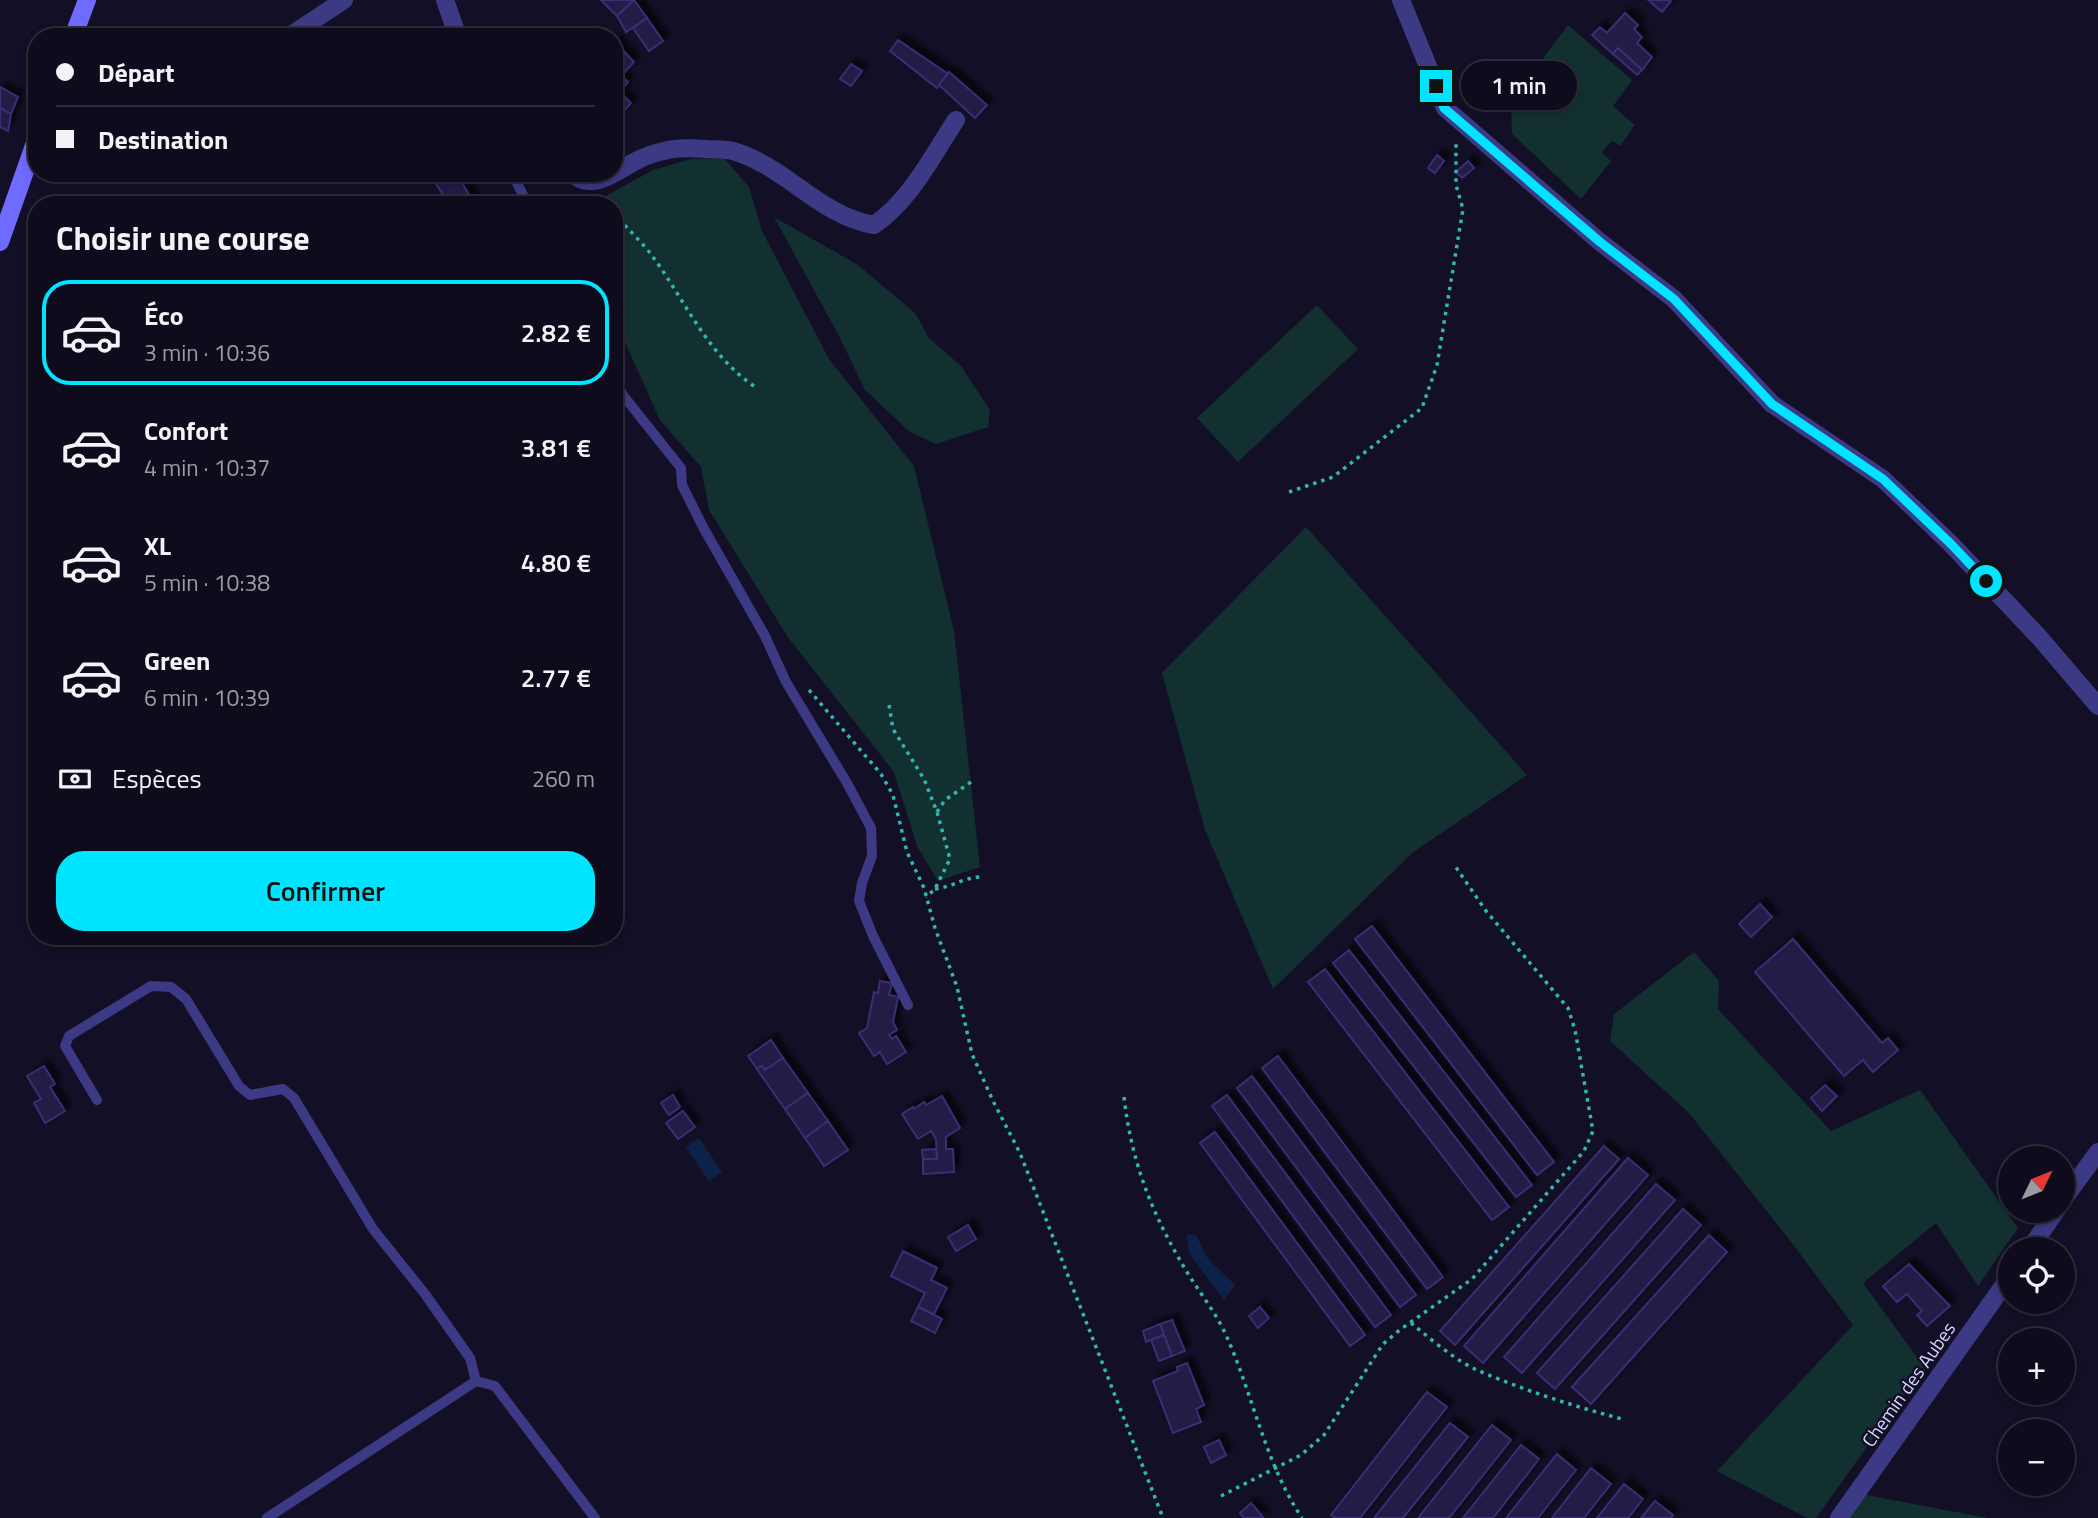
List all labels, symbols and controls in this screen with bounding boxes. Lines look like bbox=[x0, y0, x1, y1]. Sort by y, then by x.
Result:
text: Départ bbox=[98, 53, 174, 92]
callout: 1 min bbox=[1460, 62, 1576, 110]
text: 1 min bbox=[1491, 68, 1547, 103]
route end bbox=[1420, 70, 1452, 102]
text: Destination bbox=[98, 120, 228, 159]
text: Choisir une course bbox=[56, 214, 310, 262]
text: Éco bbox=[144, 296, 184, 335]
icon: car bbox=[60, 301, 123, 364]
text: 2.82 € bbox=[521, 313, 591, 352]
text: 3 min · 10:36 bbox=[144, 335, 270, 370]
text: Confort bbox=[144, 411, 228, 450]
icon: car bbox=[60, 416, 123, 479]
text: 3.81 € bbox=[521, 428, 591, 467]
text: 4 min · 10:37 bbox=[144, 450, 270, 485]
text: XL bbox=[144, 526, 171, 565]
icon: car bbox=[60, 531, 123, 594]
text: 4.80 € bbox=[521, 543, 591, 582]
text: 5 min · 10:38 bbox=[144, 565, 270, 600]
route start bbox=[1970, 565, 2002, 597]
text: Green bbox=[144, 641, 210, 680]
icon: car bbox=[60, 646, 123, 709]
text: 2.77 € bbox=[521, 658, 591, 697]
text: 6 min · 10:39 bbox=[144, 680, 270, 715]
text: Espèces bbox=[112, 759, 202, 798]
icon: cash bbox=[56, 760, 94, 798]
text: 260 m bbox=[532, 761, 595, 796]
button: Confirmer bbox=[56, 851, 595, 931]
north arrow bbox=[1998, 1146, 2076, 1223]
map controls bbox=[1998, 1146, 2075, 1496]
button: locate bbox=[1998, 1237, 2075, 1314]
street label: Chemin des Aubes bbox=[1854, 1315, 1962, 1453]
button: + bbox=[1998, 1328, 2075, 1405]
button: − bbox=[1998, 1419, 2075, 1496]

